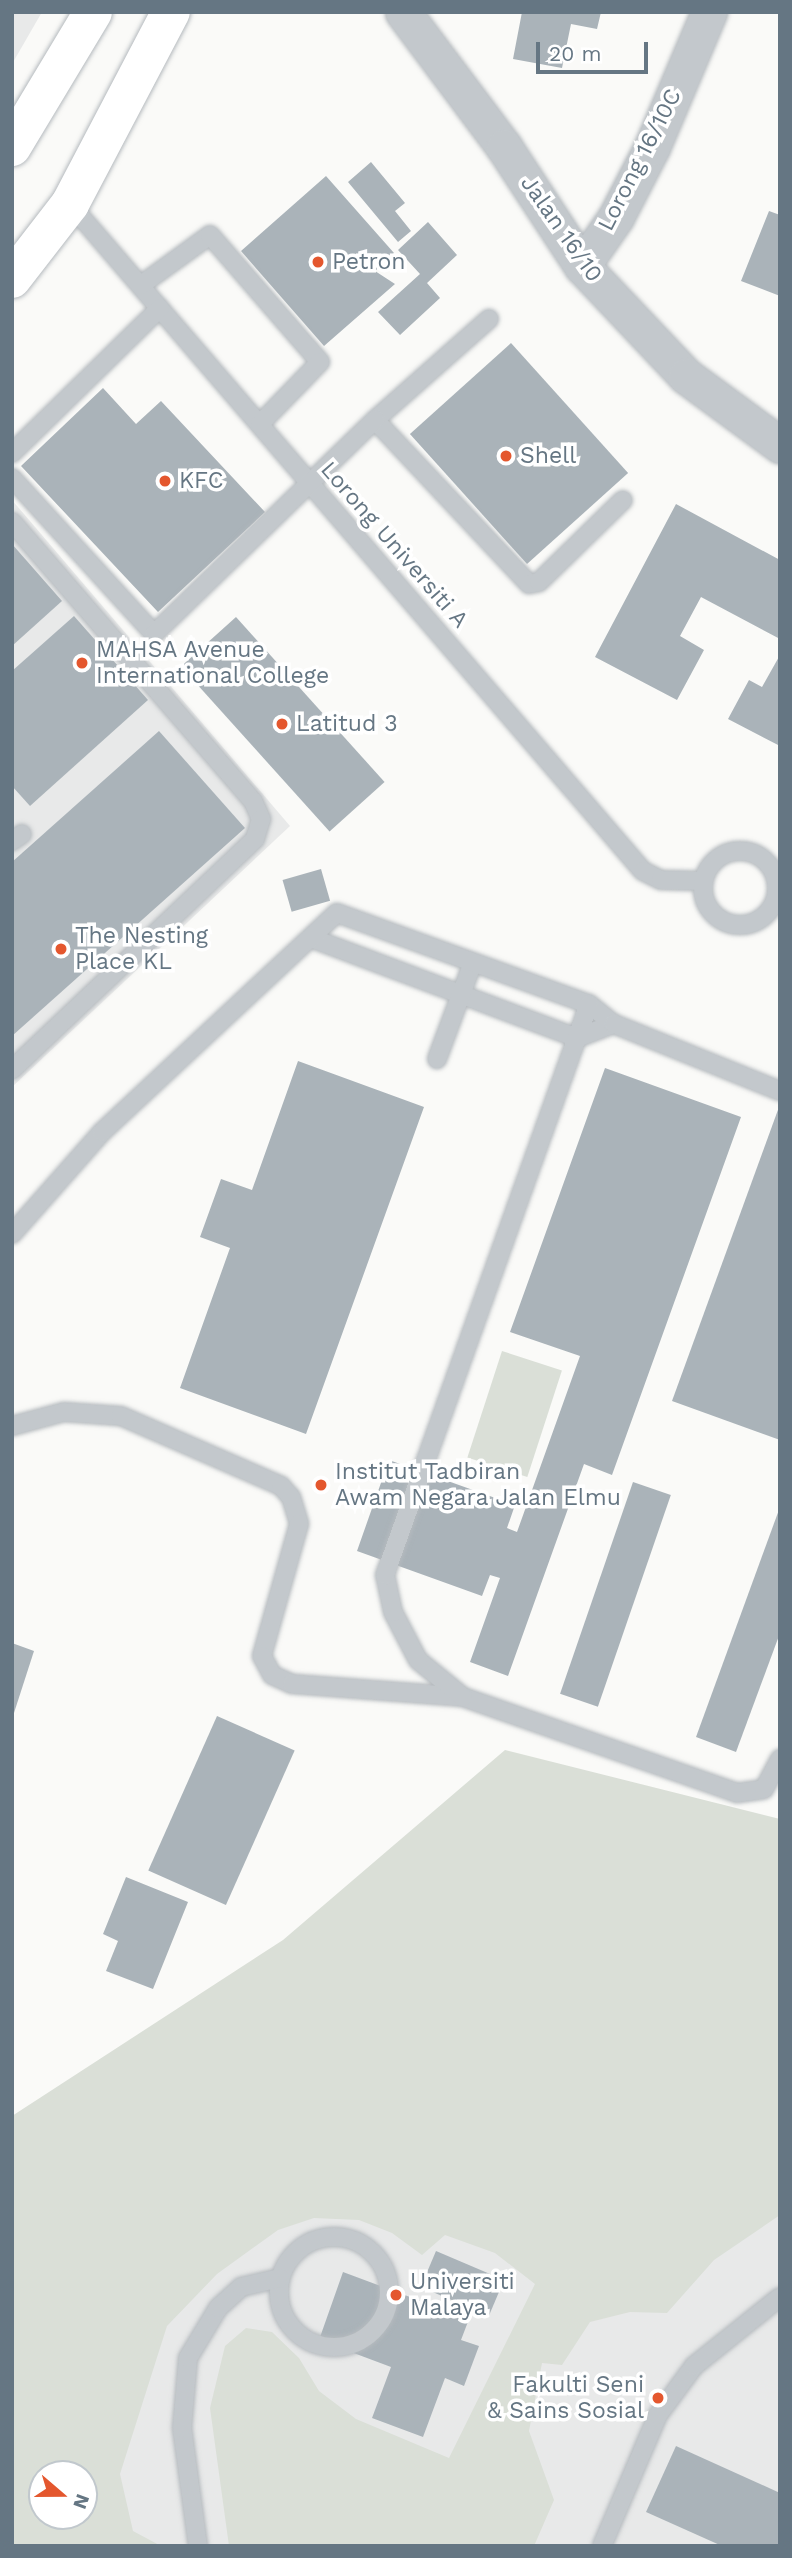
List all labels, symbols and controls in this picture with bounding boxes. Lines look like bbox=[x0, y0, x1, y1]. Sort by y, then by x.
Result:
scale bar bbox=[540, 28, 652, 72]
text: 20 m bbox=[549, 41, 601, 66]
street label: Lorong 16/10C bbox=[592, 84, 688, 236]
street label: Jalan 16/10 bbox=[514, 170, 608, 288]
place label: Petron bbox=[332, 248, 405, 276]
marker: Petron bbox=[310, 254, 326, 270]
place label: Shell bbox=[520, 442, 576, 470]
marker: Shell bbox=[498, 448, 514, 464]
street label: Lorong Universiti A bbox=[314, 456, 474, 634]
place label: KFC bbox=[179, 467, 224, 495]
marker: KFC bbox=[157, 473, 173, 489]
place label: MAHSA Avenue International College bbox=[96, 636, 330, 690]
marker: MAHSA Avenue International College bbox=[74, 655, 90, 671]
place label: Latitud 3 bbox=[296, 710, 398, 738]
marker: Latitud 3 bbox=[274, 716, 290, 732]
place label: The Nesting Place KL bbox=[75, 922, 208, 976]
marker: The Nesting Place KL bbox=[53, 941, 69, 957]
place label: Institut Tadbiran Awam Negara Jalan Elmu bbox=[335, 1458, 622, 1512]
marker: Institut Tadbiran Awam Negara Jalan Elmu bbox=[313, 1477, 329, 1493]
place label: Universiti Malaya bbox=[410, 2268, 515, 2322]
marker: Universiti Malaya bbox=[388, 2287, 404, 2303]
place label: Fakulti Seni & Sains Sosial bbox=[487, 2371, 644, 2425]
marker: Fakulti Seni & Sains Sosial bbox=[650, 2390, 666, 2406]
north arrow bbox=[28, 2460, 98, 2530]
text: N bbox=[68, 2491, 95, 2512]

